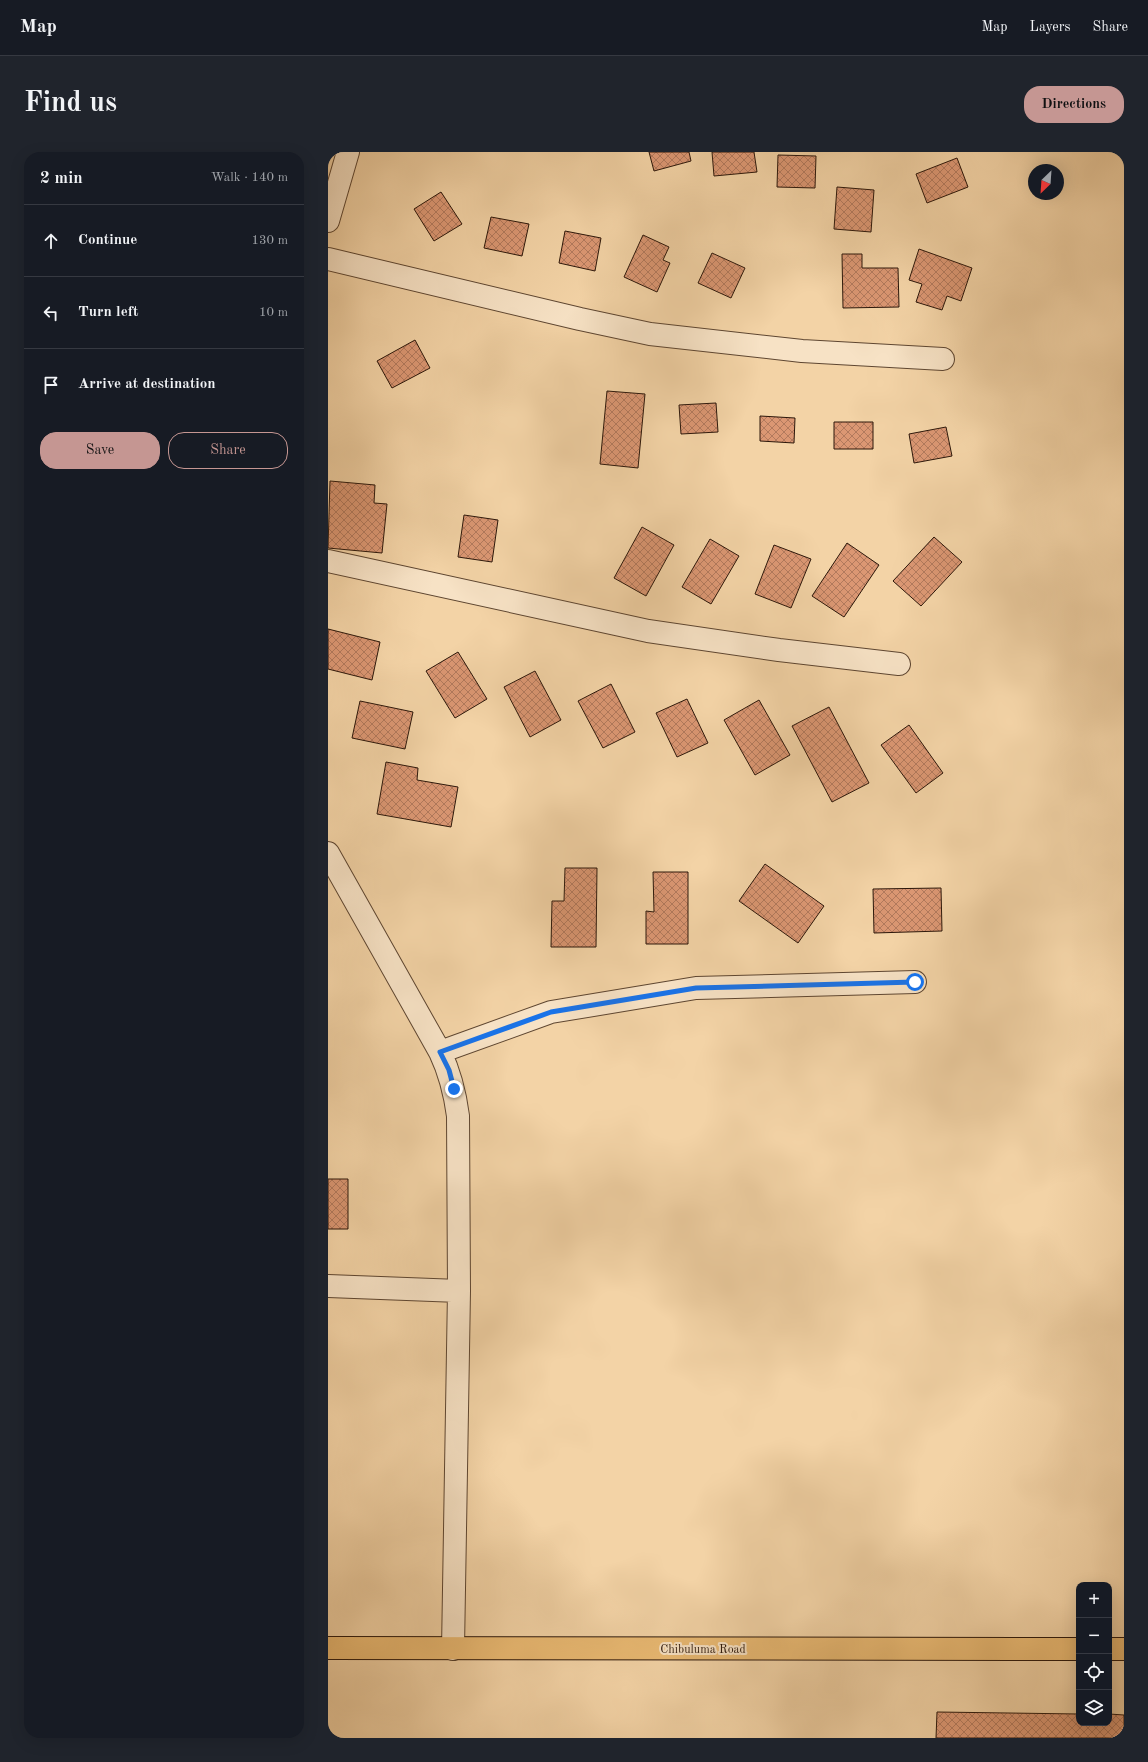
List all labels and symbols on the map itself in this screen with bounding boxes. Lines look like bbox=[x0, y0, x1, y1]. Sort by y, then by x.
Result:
north arrow bbox=[1028, 164, 1064, 200]
route start bbox=[906, 973, 924, 991]
route end bbox=[445, 1080, 463, 1098]
street label: Chibuluma Road bbox=[660, 1644, 746, 1656]

